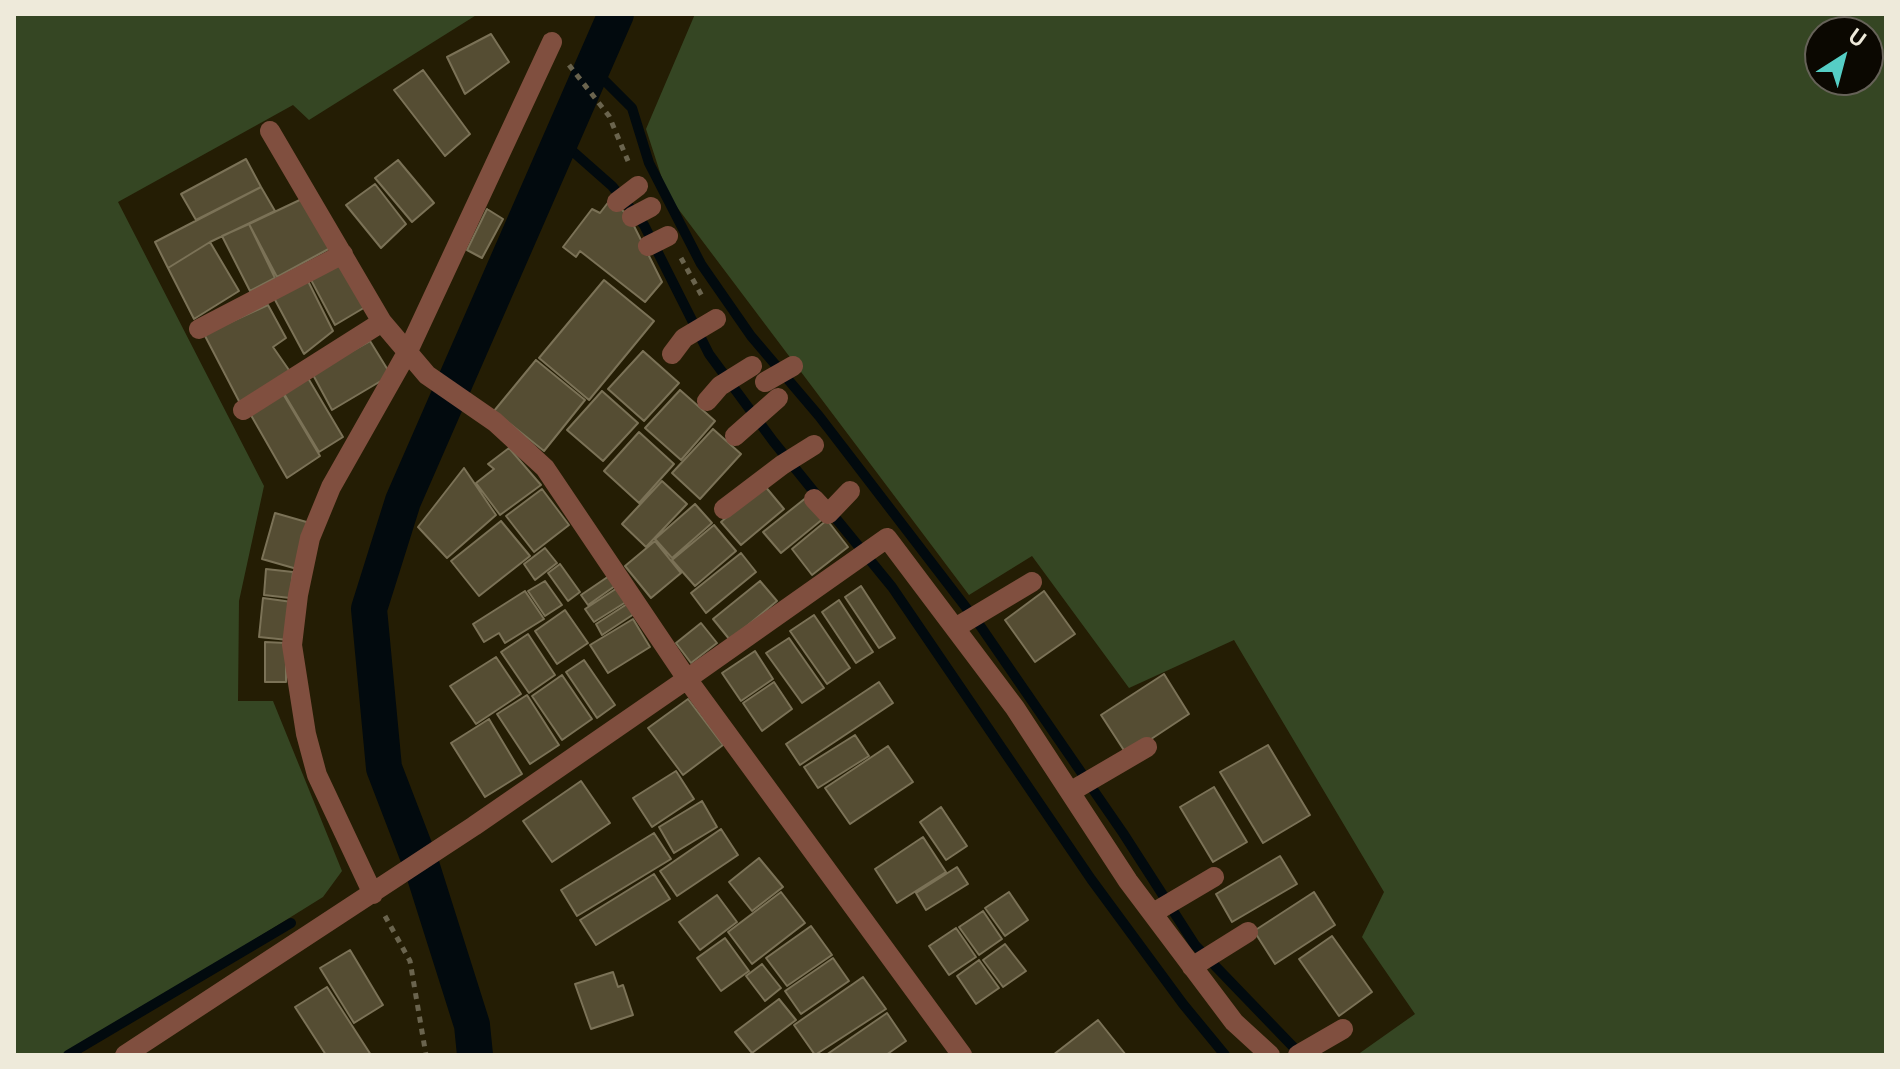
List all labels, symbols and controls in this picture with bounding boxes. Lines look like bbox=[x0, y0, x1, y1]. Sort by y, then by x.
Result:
north arrow bbox=[1804, 16, 1884, 96]
text: U bbox=[1843, 22, 1872, 54]

